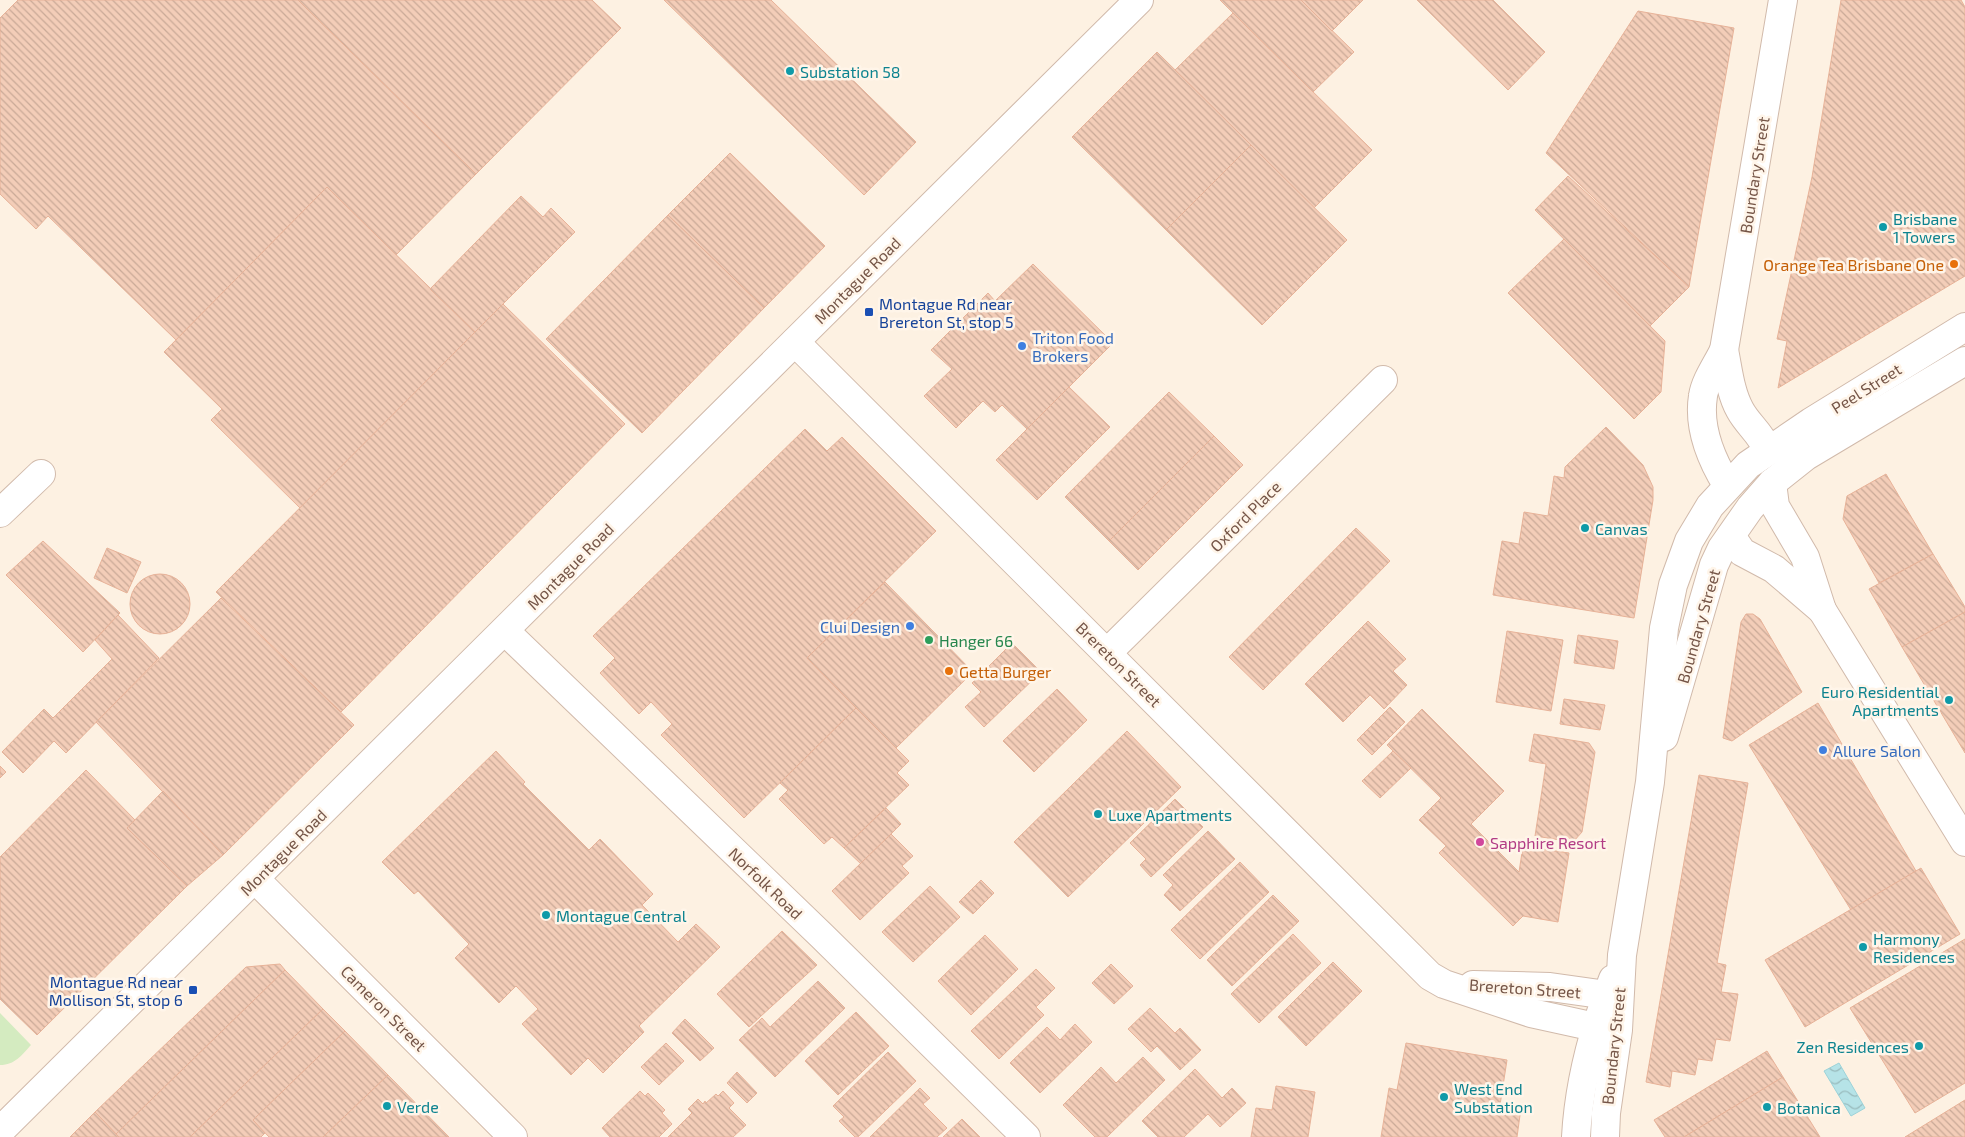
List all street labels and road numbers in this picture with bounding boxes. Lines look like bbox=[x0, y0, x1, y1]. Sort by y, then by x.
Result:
street label: Boundary Street bbox=[1735, 115, 1773, 235]
street label: Montague Road bbox=[810, 233, 904, 327]
street label: Peel Street bbox=[1828, 359, 1904, 417]
street label: Oxford Place bbox=[1206, 477, 1284, 555]
street label: Montague Road bbox=[523, 519, 617, 613]
street label: Boundary Street bbox=[1673, 567, 1723, 685]
street label: Brereton Street bbox=[1073, 618, 1165, 710]
street label: Montague Road bbox=[236, 805, 330, 899]
street label: Norfolk Road bbox=[725, 843, 807, 923]
street label: Cameron Street bbox=[337, 961, 431, 1055]
street label: Brereton Street bbox=[1468, 975, 1582, 1001]
street label: Boundary Street bbox=[1597, 986, 1629, 1106]

